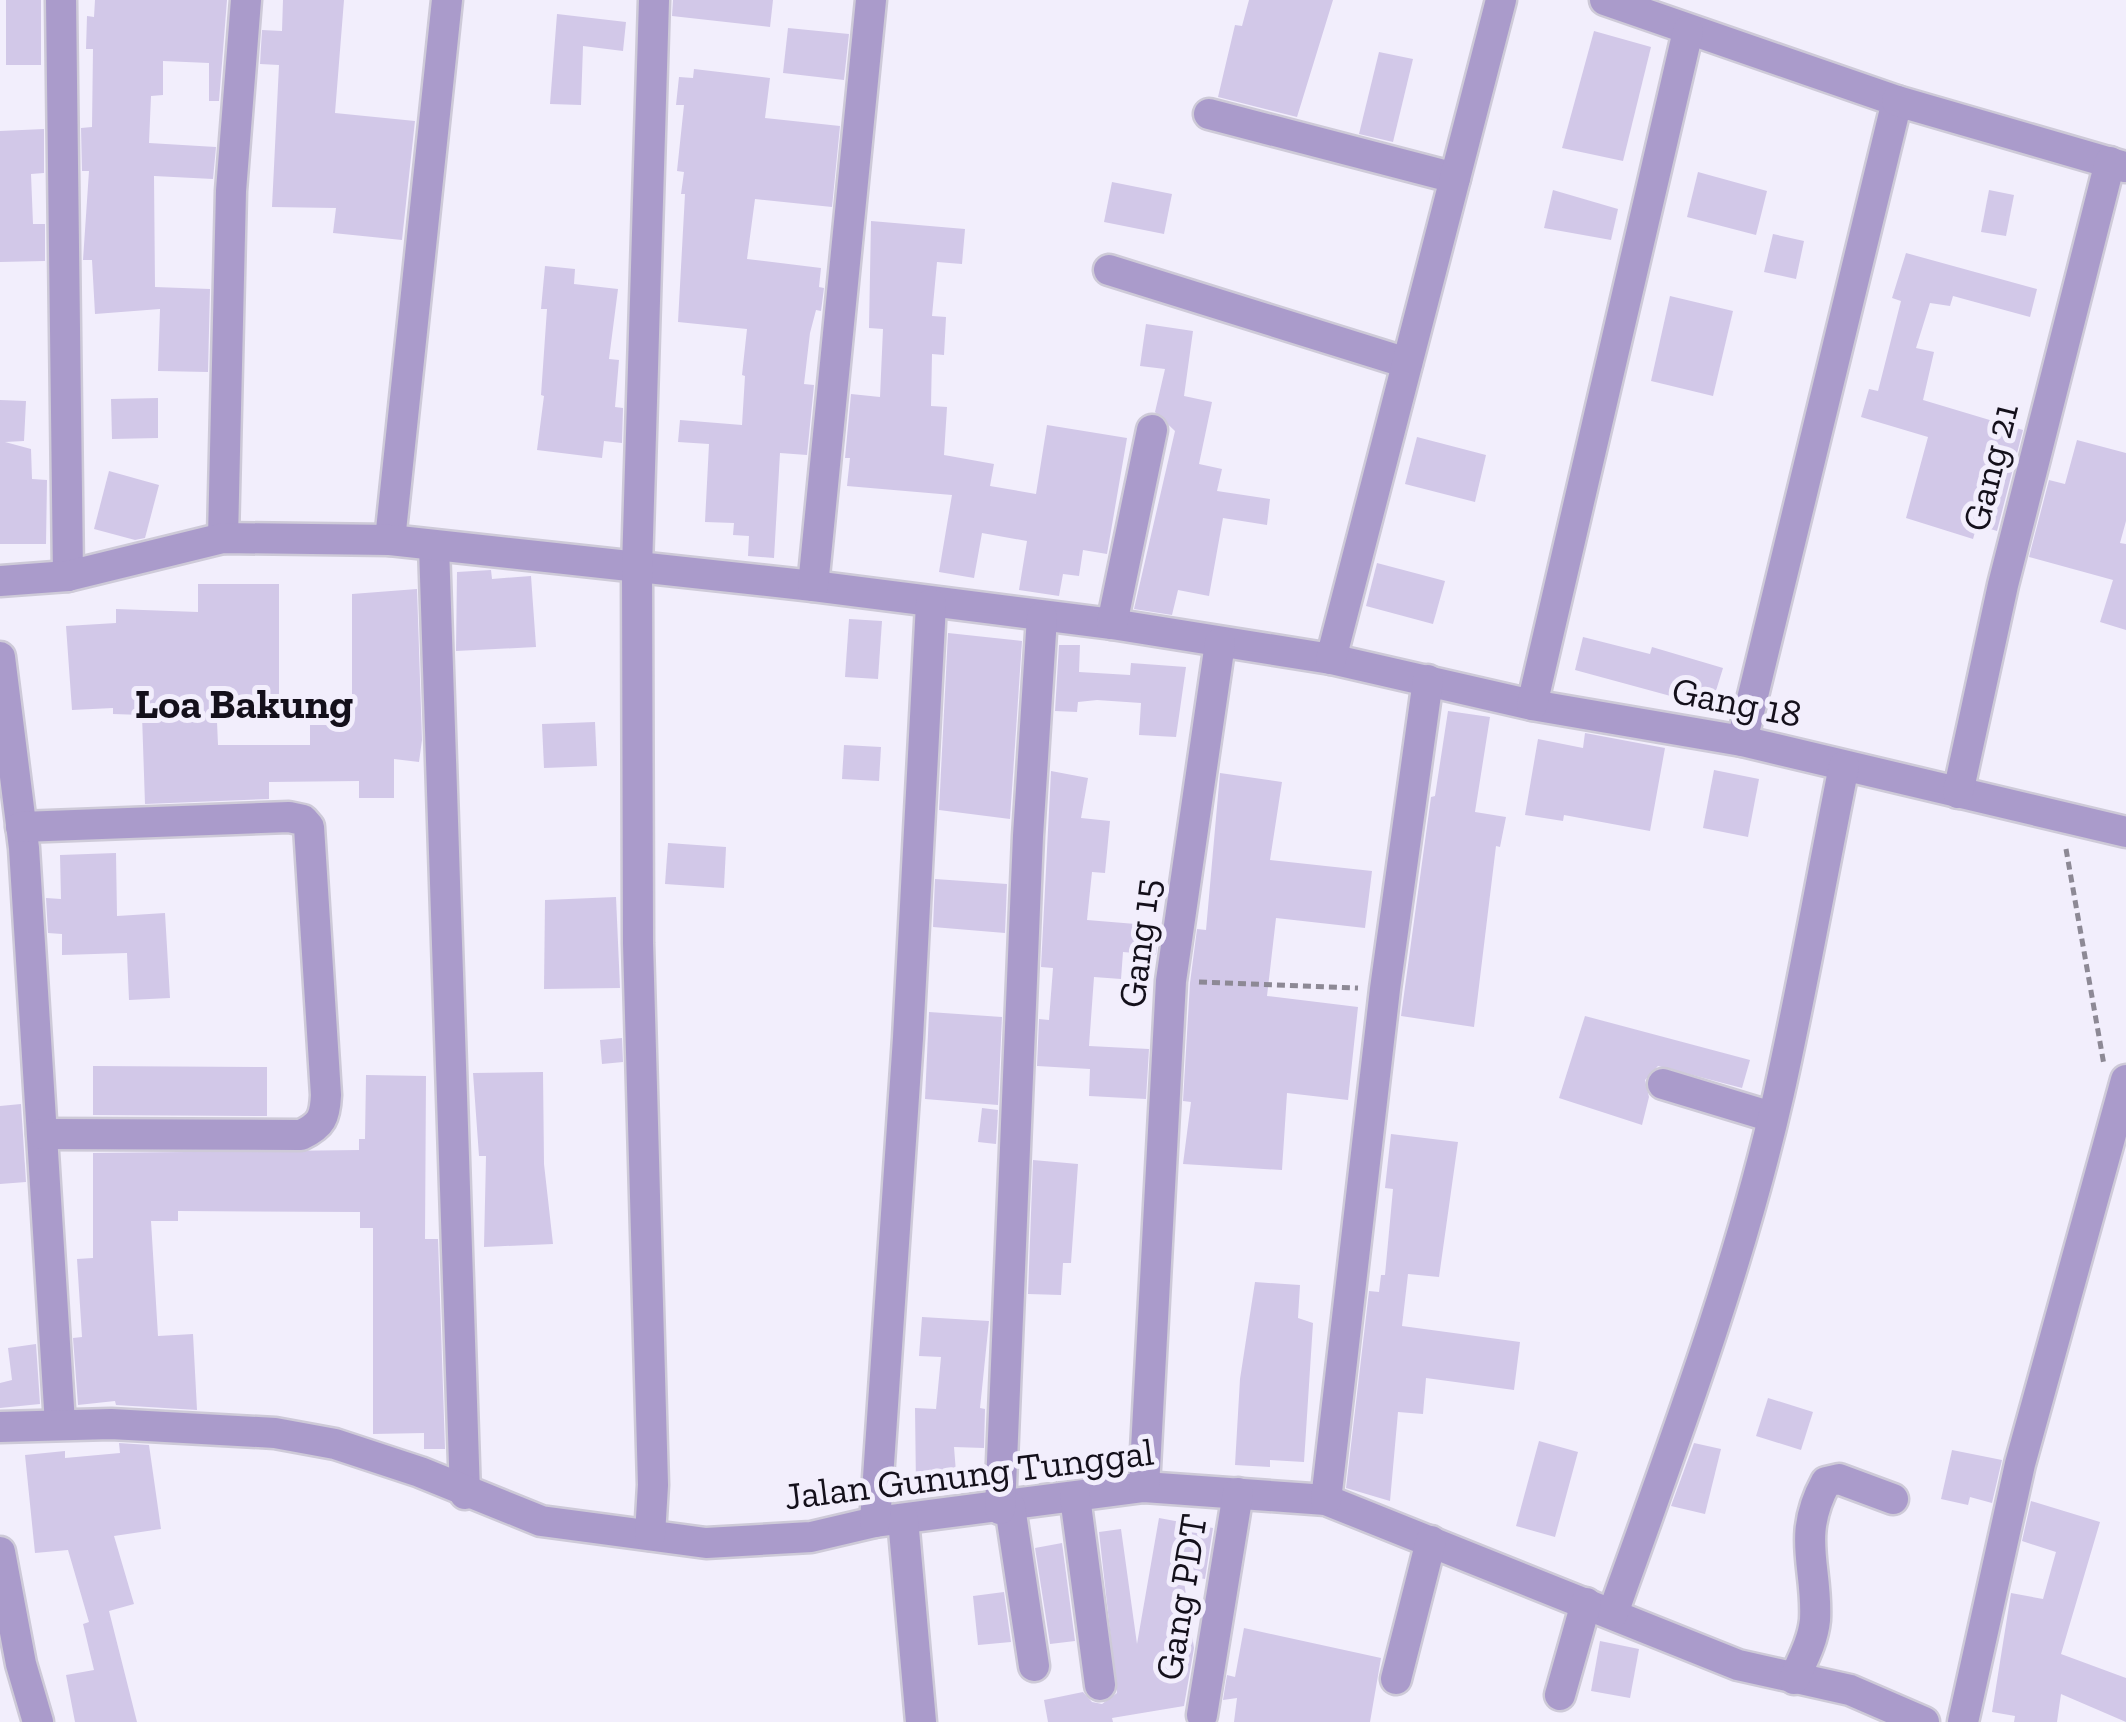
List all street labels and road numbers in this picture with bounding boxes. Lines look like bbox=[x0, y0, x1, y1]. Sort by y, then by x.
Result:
street label: Gang 21 bbox=[1952, 398, 2028, 536]
street label: Gang 18 bbox=[1668, 667, 1806, 737]
street label: Gang 15 bbox=[1108, 876, 1170, 1010]
street label: Jalan Gunung Tunggal bbox=[782, 1429, 1156, 1519]
street label: Gang PDT bbox=[1145, 1511, 1217, 1683]

